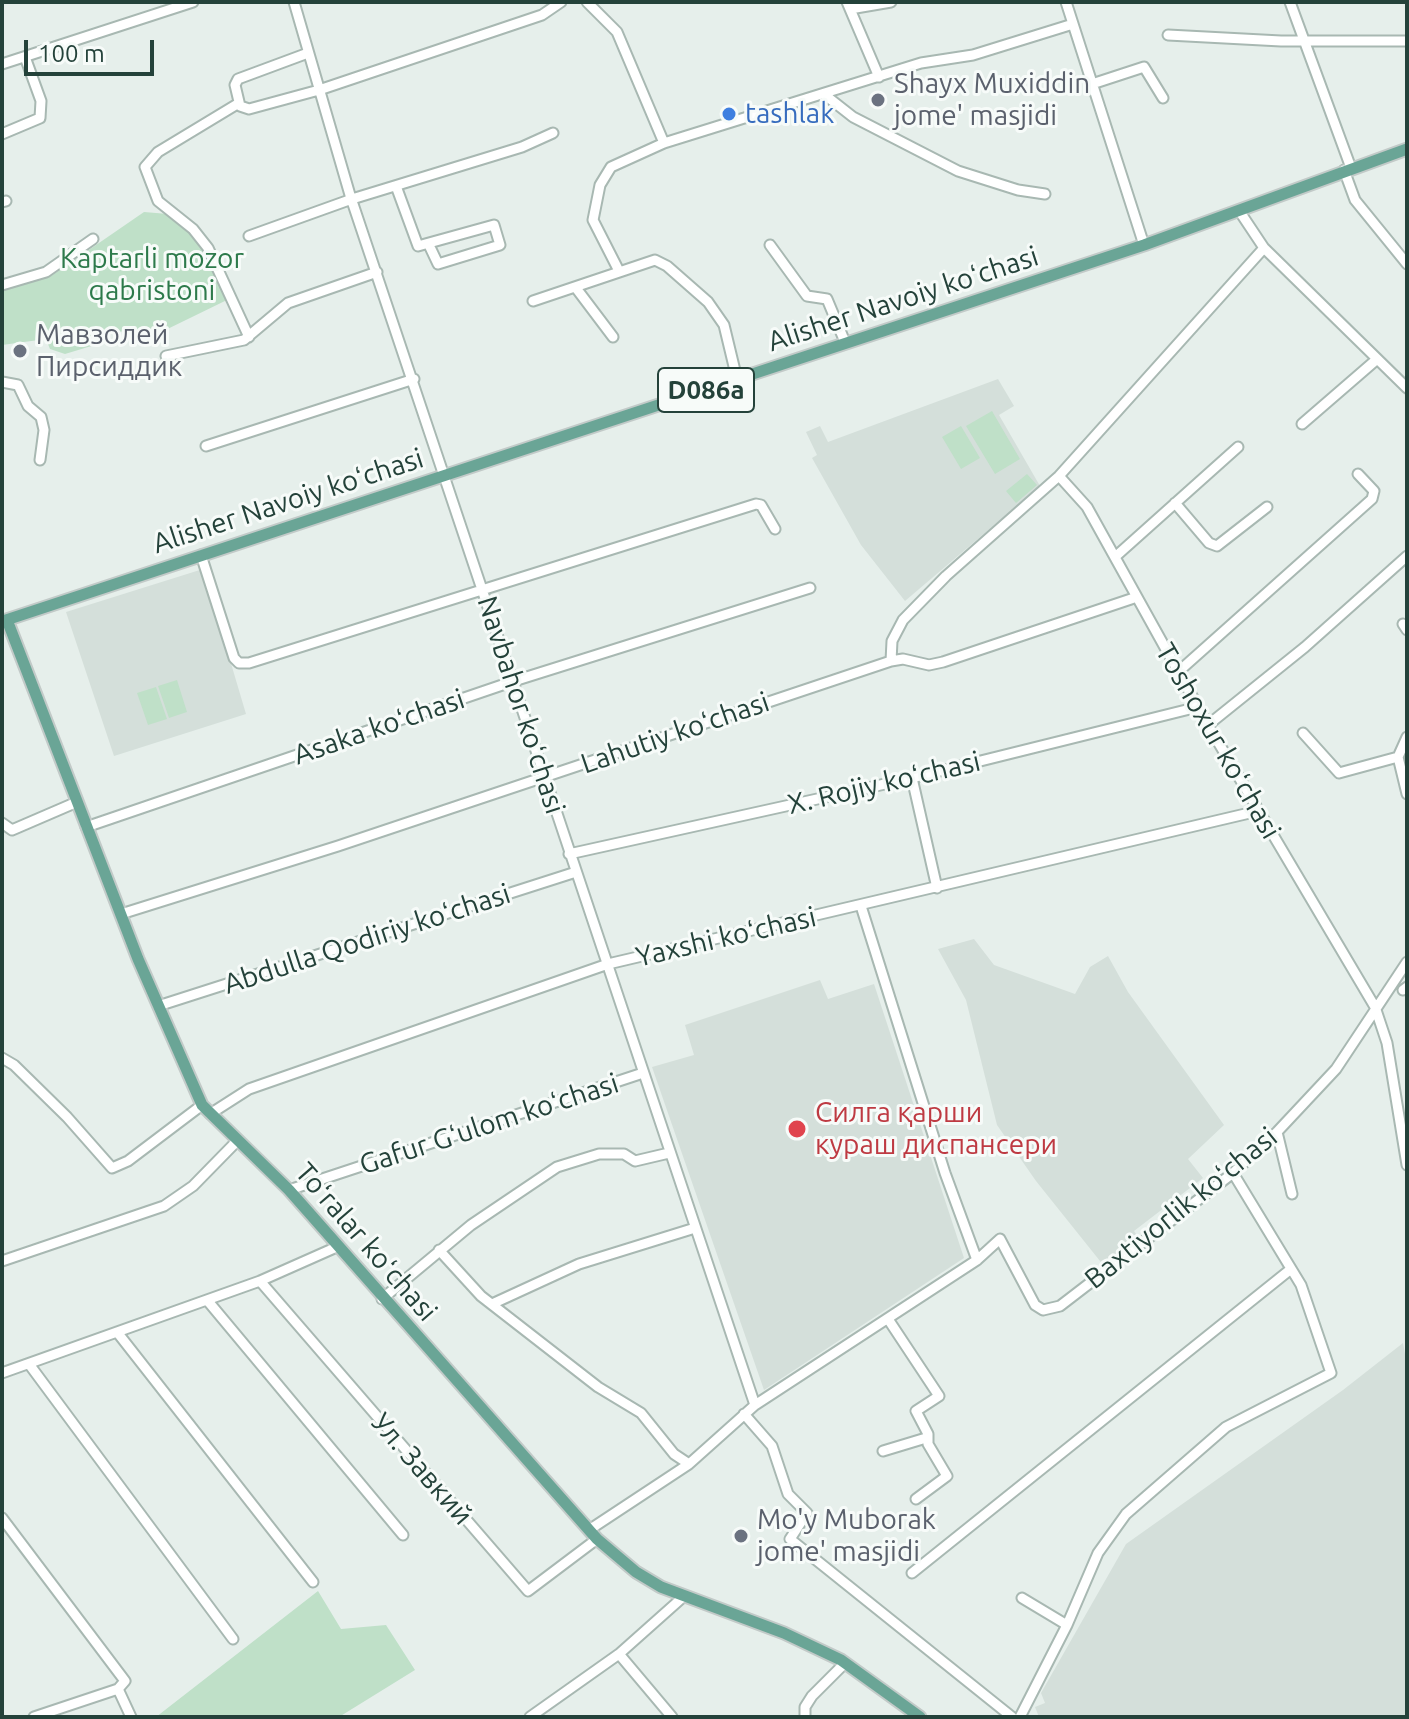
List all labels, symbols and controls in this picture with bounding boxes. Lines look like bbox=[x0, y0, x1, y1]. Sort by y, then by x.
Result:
scale bar bbox=[28, 24, 158, 74]
text: 100 m bbox=[38, 40, 105, 67]
place label: Shayx Muxiddin jome' masjidi bbox=[894, 67, 1090, 133]
marker: Shayx Muxiddin jome' masjidi bbox=[869, 91, 887, 109]
place label: tashlak bbox=[745, 97, 834, 131]
marker: tashlak bbox=[720, 105, 738, 123]
street label: Alisher Navoiy koʻchasi bbox=[763, 239, 1043, 359]
park label: Kaptarli mozor qabristoni bbox=[60, 242, 244, 308]
place label: Мавзолей Пирсиддик bbox=[36, 318, 182, 384]
marker: Мавзолей Пирсиддик bbox=[11, 342, 29, 360]
road number: D086a bbox=[658, 368, 754, 412]
street label: Alisher Navoiy koʻchasi bbox=[148, 441, 428, 561]
street label: Navbahor koʻchasi bbox=[470, 592, 572, 818]
street label: Toshoxur koʻchasi bbox=[1148, 637, 1288, 845]
street label: Asaka koʻchasi bbox=[289, 682, 469, 772]
street label: Lahutiy koʻchasi bbox=[576, 685, 774, 781]
street label: X. Rojiy koʻchasi bbox=[784, 745, 984, 821]
street label: Abdulla Qodiriy koʻchasi bbox=[219, 877, 515, 1001]
street label: Yaxshi koʻchasi bbox=[633, 900, 819, 974]
street label: Gafur Gʻulom koʻchasi bbox=[355, 1066, 623, 1182]
place label: Силга қарши кураш диспансери bbox=[815, 1096, 1057, 1162]
marker: Силга қарши кураш диспансери bbox=[786, 1118, 808, 1140]
street label: Baxtiyorlik koʻchasi bbox=[1078, 1120, 1284, 1296]
street label: Toʻralar koʻchasi bbox=[288, 1156, 444, 1328]
street label: Ул. Завкий bbox=[364, 1406, 480, 1532]
place label: Mo'y Muborak jome' masjidi bbox=[757, 1503, 936, 1569]
marker: Mo'y Muborak jome' masjidi bbox=[732, 1527, 750, 1545]

